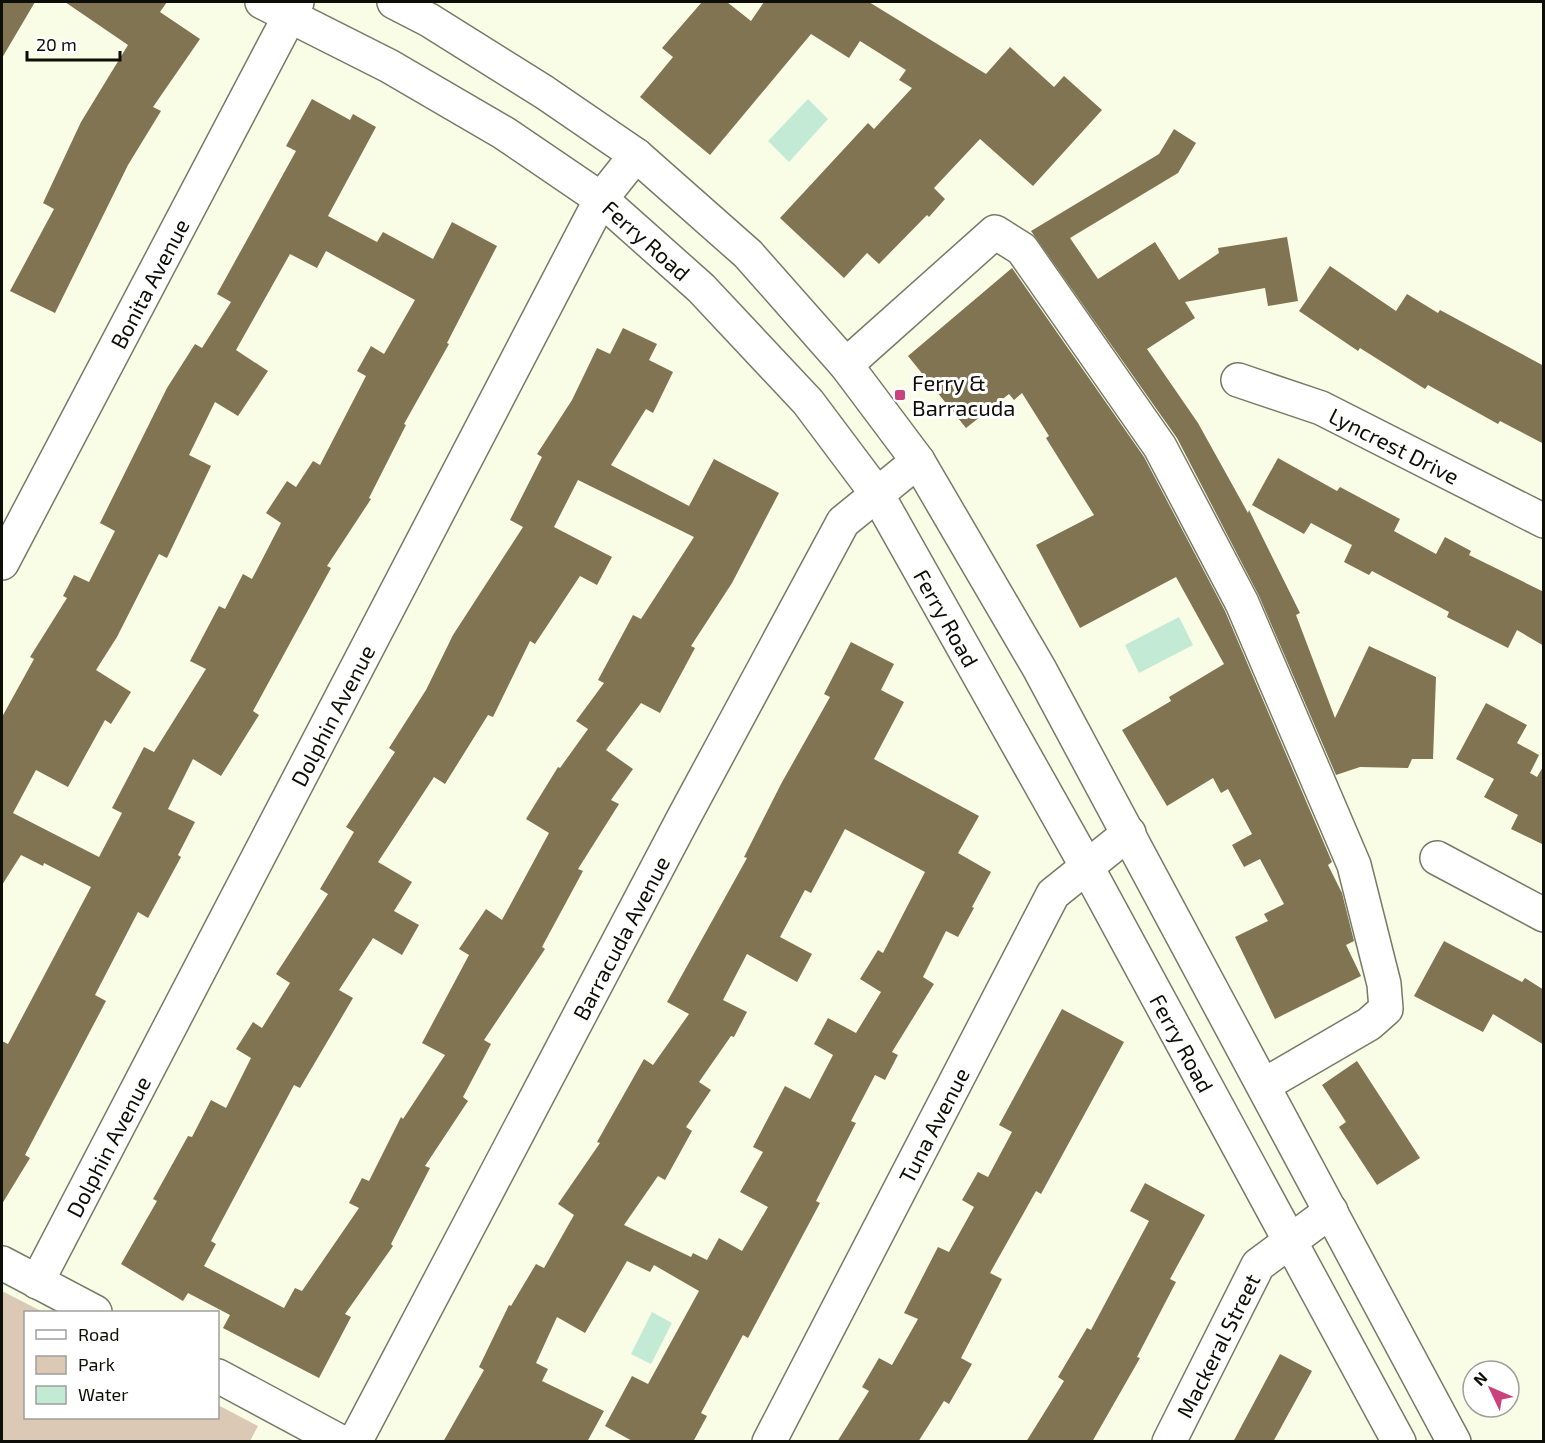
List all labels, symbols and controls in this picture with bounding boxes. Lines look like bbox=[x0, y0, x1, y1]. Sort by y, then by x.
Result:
scale bar bbox=[27, 24, 120, 62]
text: 20 m bbox=[36, 33, 77, 55]
street label: Ferry Road bbox=[598, 194, 696, 285]
street label: Bonita Avenue bbox=[104, 214, 194, 353]
place label: Ferry & Barracuda bbox=[912, 369, 1015, 420]
marker: Ferry & Barracuda bbox=[893, 388, 907, 402]
street label: Lyncrest Drive bbox=[1325, 402, 1464, 489]
street label: Ferry Road bbox=[909, 565, 984, 671]
street label: Dolphin Avenue bbox=[285, 640, 380, 790]
street label: Barracuda Avenue bbox=[567, 851, 674, 1024]
street label: Ferry Road bbox=[1145, 989, 1220, 1096]
street label: Tuna Avenue bbox=[893, 1063, 974, 1187]
street label: Dolphin Avenue bbox=[60, 1071, 155, 1221]
street label: Mackeral Street bbox=[1170, 1269, 1265, 1422]
legend bbox=[24, 1311, 219, 1419]
text: Road bbox=[78, 1323, 119, 1345]
text: Park bbox=[78, 1353, 115, 1375]
north arrow bbox=[1461, 1359, 1521, 1419]
text: N bbox=[1469, 1367, 1491, 1389]
text: Water bbox=[78, 1383, 128, 1405]

